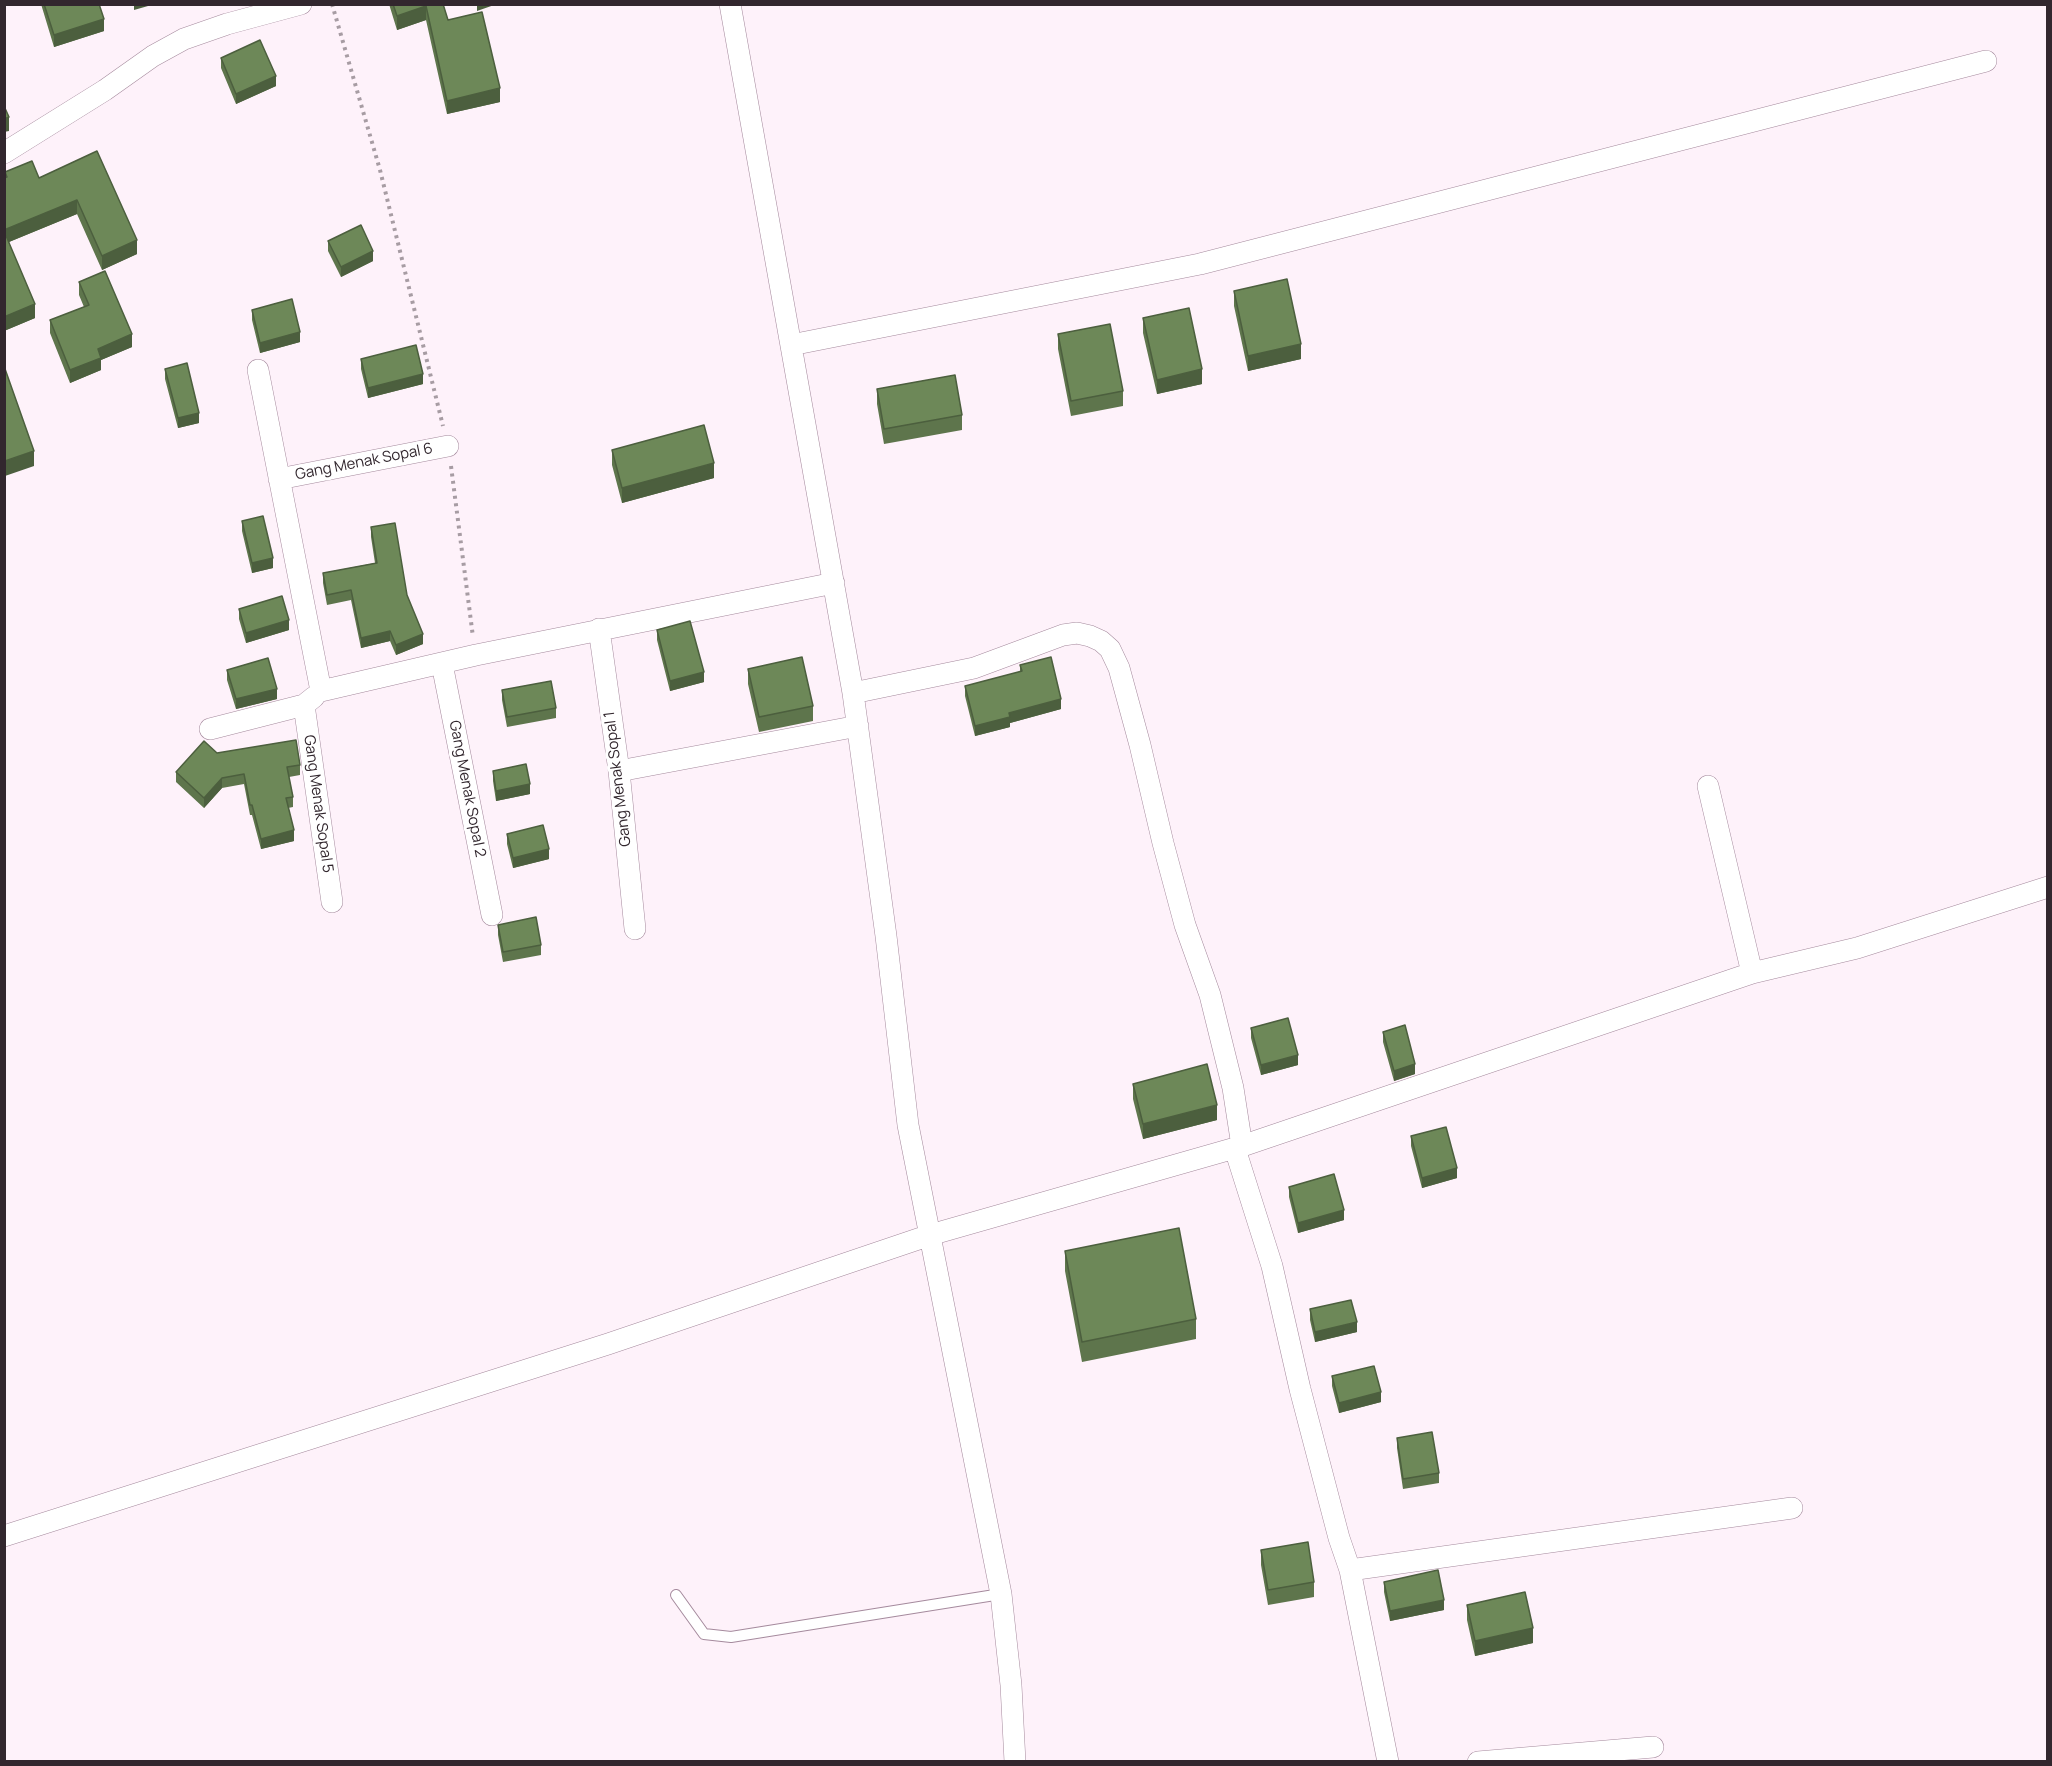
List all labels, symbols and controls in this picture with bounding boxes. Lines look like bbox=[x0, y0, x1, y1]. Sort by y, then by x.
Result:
street label: Gang Menak Sopal 6 bbox=[294, 440, 434, 484]
street label: Gang Menak Sopal 1 bbox=[601, 710, 635, 848]
street label: Gang Menak Sopal 2 bbox=[445, 719, 489, 859]
street label: Gang Menak Sopal 5 bbox=[299, 734, 337, 874]

